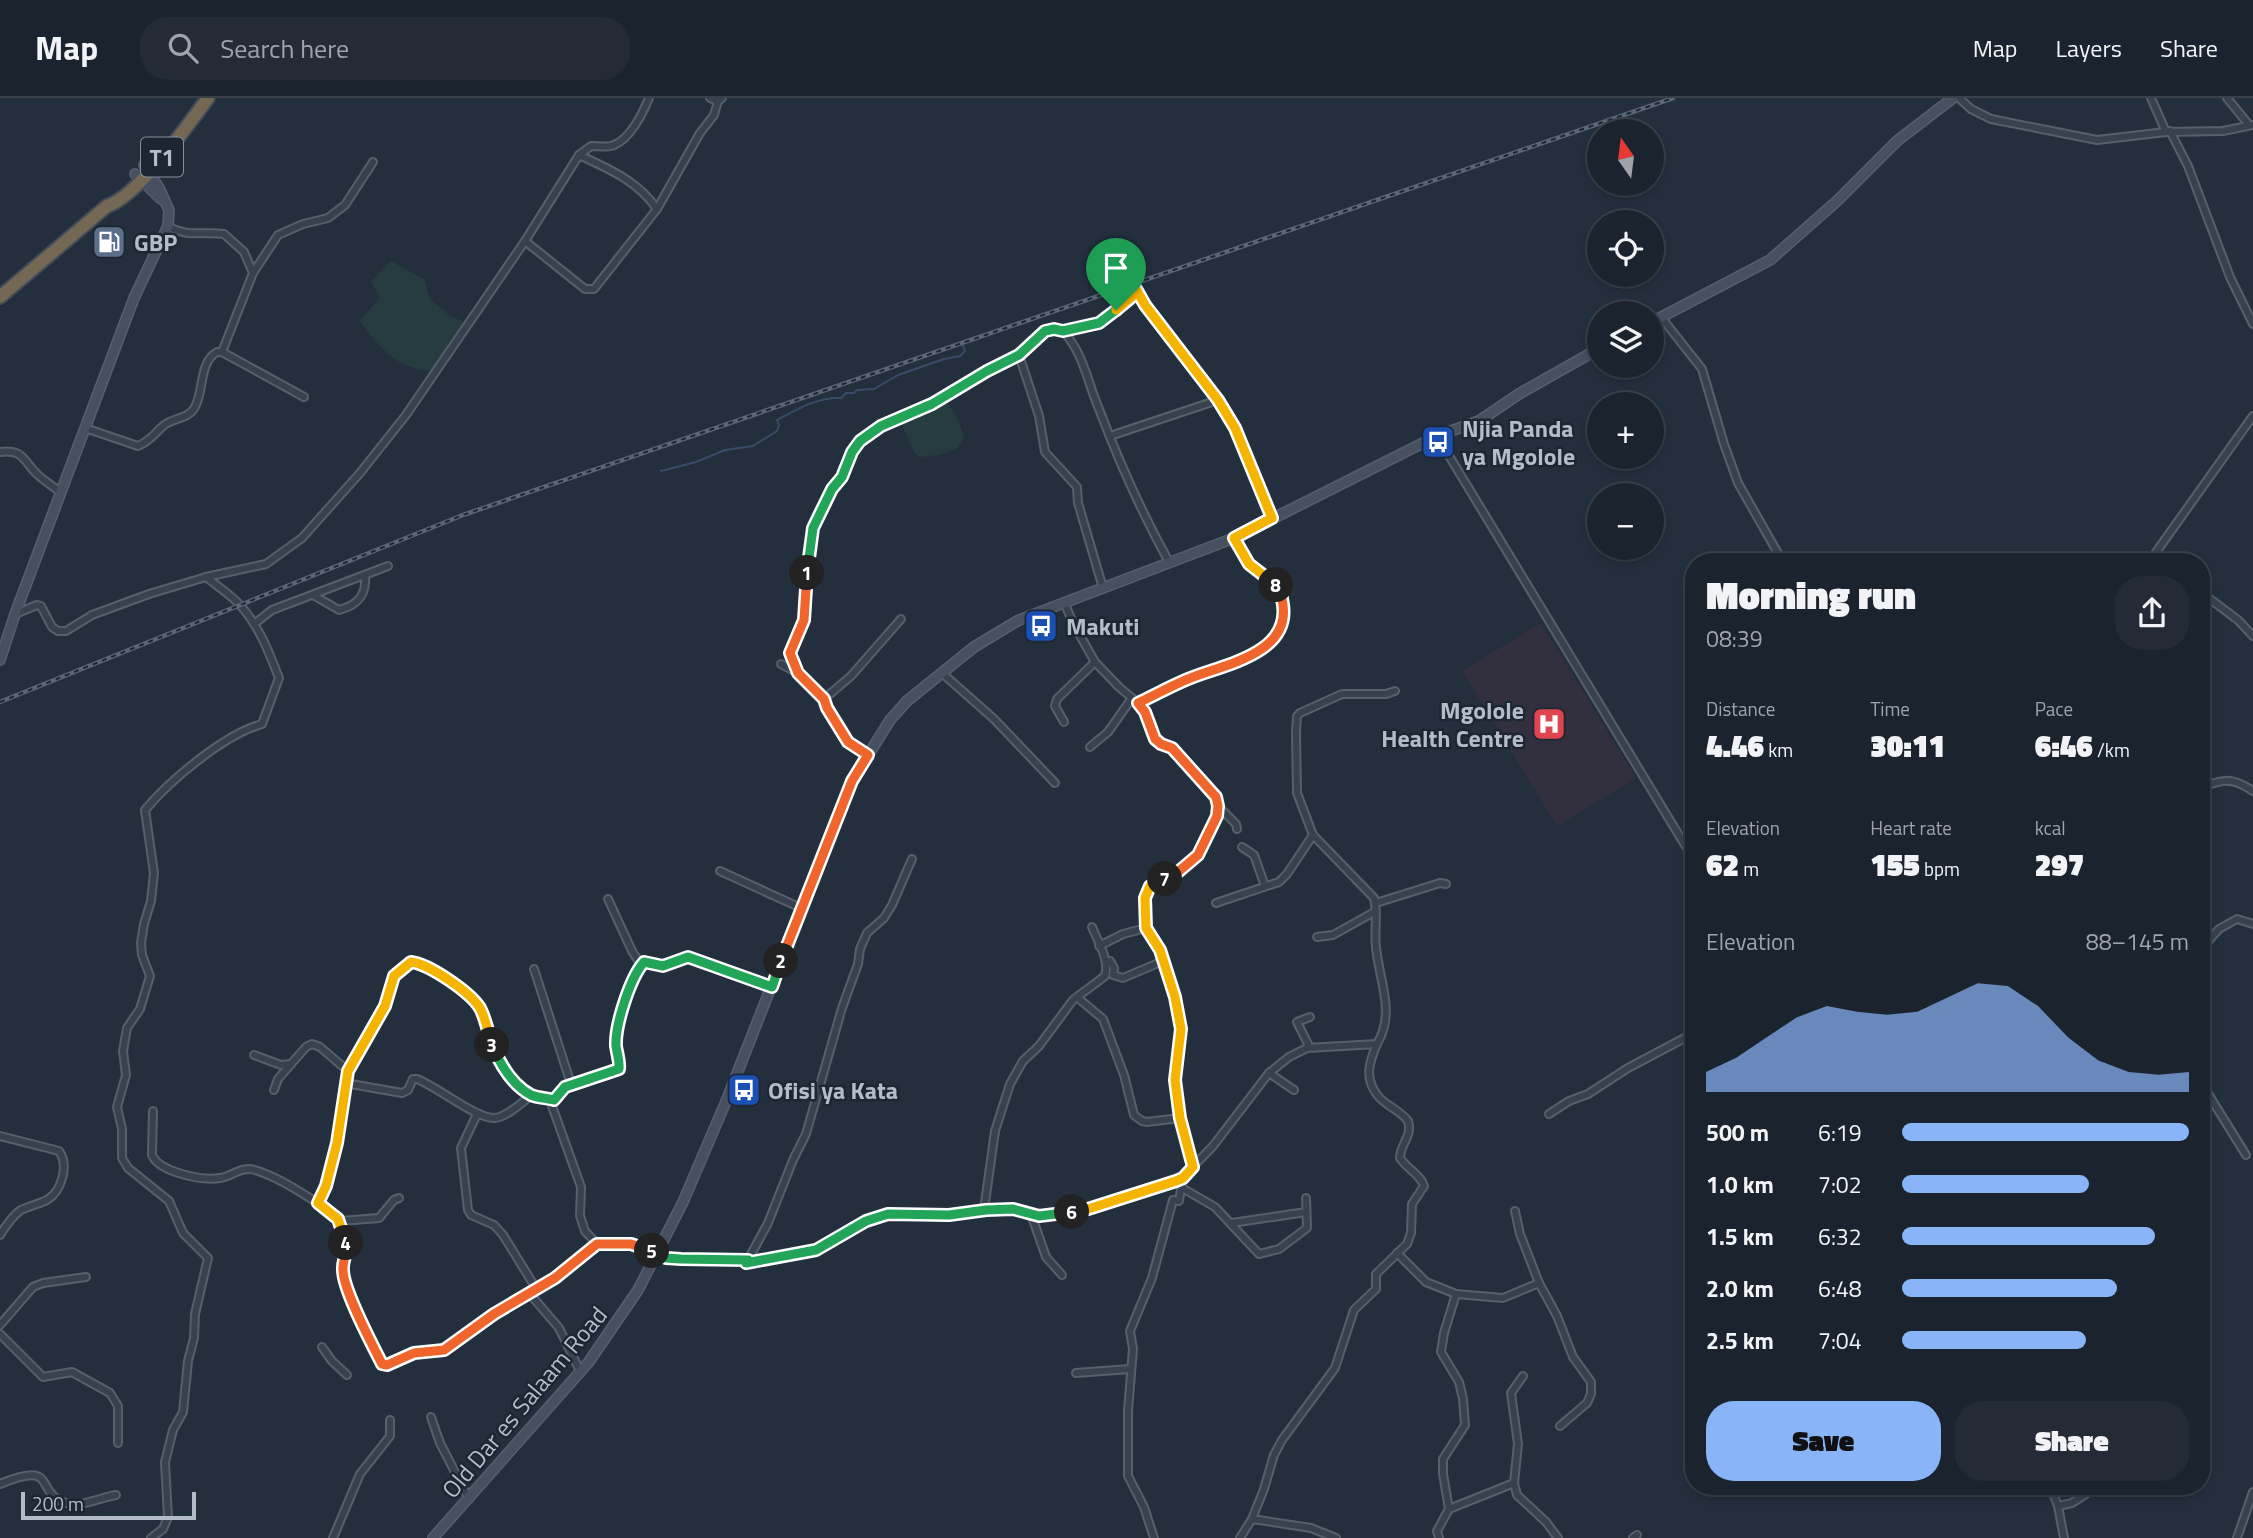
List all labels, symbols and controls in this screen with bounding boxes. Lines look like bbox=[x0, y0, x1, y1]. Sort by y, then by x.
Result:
search box bbox=[140, 17, 630, 80]
text: Map bbox=[35, 23, 98, 73]
icon: search bbox=[164, 29, 202, 67]
text: Search here bbox=[220, 29, 349, 68]
text: Map bbox=[1973, 30, 2018, 66]
text: Layers bbox=[2056, 30, 2122, 66]
text: Share bbox=[2160, 30, 2218, 66]
north arrow bbox=[1587, 119, 1664, 196]
map controls bbox=[1587, 119, 1664, 560]
road number: T1 bbox=[141, 138, 183, 176]
button: locate bbox=[1587, 210, 1664, 287]
fuel station icon: GBP bbox=[90, 223, 128, 261]
place label: GBP bbox=[134, 224, 177, 260]
pin bbox=[1086, 238, 1146, 310]
icon: arrive bbox=[1097, 249, 1135, 287]
button: layers bbox=[1587, 301, 1664, 378]
button: + bbox=[1587, 392, 1664, 469]
place label: Njia Panda ya Mgolole bbox=[1462, 410, 1575, 474]
bus stop icon: Njia Panda ya Mgolole bbox=[1419, 423, 1457, 461]
button: − bbox=[1587, 483, 1664, 560]
pin: 1 bbox=[790, 556, 824, 590]
text: 1 bbox=[801, 558, 812, 587]
text: Morning run bbox=[1706, 566, 1916, 624]
pin: 8 bbox=[1258, 568, 1294, 602]
text: 8 bbox=[1270, 570, 1281, 599]
button: share bbox=[2115, 576, 2189, 650]
bus stop icon: Makuti bbox=[1022, 607, 1060, 645]
place label: Makuti bbox=[1066, 608, 1139, 644]
text: 08:39 bbox=[1706, 621, 1763, 656]
place label: Mgolole Health Centre bbox=[1381, 692, 1524, 756]
text: Distance bbox=[1706, 694, 1775, 723]
text: Time bbox=[1870, 694, 1910, 723]
text: Pace bbox=[2035, 694, 2073, 723]
hospital icon: Mgolole Health Centre bbox=[1530, 705, 1568, 743]
text: 4.46 bbox=[1706, 723, 1764, 769]
text: 30:11 bbox=[1870, 723, 1945, 769]
text: 6:46 bbox=[2035, 723, 2093, 769]
text: km bbox=[1764, 735, 1793, 764]
text: /km bbox=[2093, 735, 2130, 764]
text: Elevation bbox=[1706, 813, 1780, 842]
text: Heart rate bbox=[1870, 813, 1952, 842]
text: kcal bbox=[2035, 813, 2066, 842]
text: 62 bbox=[1706, 842, 1739, 888]
text: 155 bbox=[1870, 842, 1920, 888]
text: 297 bbox=[2035, 842, 2084, 888]
text: m bbox=[1739, 854, 1759, 883]
text: bpm bbox=[1920, 854, 1960, 883]
pin: 7 bbox=[1148, 862, 1182, 896]
text: 7 bbox=[1159, 864, 1170, 893]
text: Elevation bbox=[1706, 924, 1795, 959]
text: 88–145 m bbox=[2086, 924, 2189, 959]
pin: 2 bbox=[764, 944, 798, 978]
text: 2 bbox=[775, 946, 786, 975]
pin: 3 bbox=[475, 1028, 510, 1062]
text: 3 bbox=[486, 1030, 497, 1059]
bus stop icon: Ofisi ya Kata bbox=[725, 1071, 763, 1109]
place label: Ofisi ya Kata bbox=[768, 1072, 898, 1108]
text: 500 m bbox=[1706, 1115, 1769, 1150]
text: 6:19 bbox=[1818, 1115, 1862, 1150]
text: 1.0 km bbox=[1706, 1167, 1774, 1202]
text: 7:02 bbox=[1818, 1167, 1862, 1202]
pin: 6 bbox=[1054, 1194, 1090, 1230]
text: 6 bbox=[1066, 1197, 1077, 1226]
text: 1.5 km bbox=[1706, 1219, 1774, 1254]
text: 6:32 bbox=[1818, 1219, 1862, 1254]
pin: 4 bbox=[328, 1226, 364, 1260]
text: 4 bbox=[340, 1228, 351, 1257]
pin: 5 bbox=[634, 1234, 670, 1268]
text: 5 bbox=[646, 1236, 657, 1265]
text: 2.0 km bbox=[1706, 1271, 1774, 1306]
text: 6:48 bbox=[1818, 1271, 1862, 1306]
street label: Old Dar es Salaam Road bbox=[433, 1298, 615, 1506]
text: 2.5 km bbox=[1706, 1323, 1774, 1358]
text: 7:04 bbox=[1818, 1323, 1862, 1358]
button: Save bbox=[1706, 1401, 1941, 1481]
button: Share bbox=[1955, 1401, 2189, 1481]
scale bar bbox=[21, 1489, 196, 1521]
text: 200 m bbox=[32, 1489, 84, 1518]

